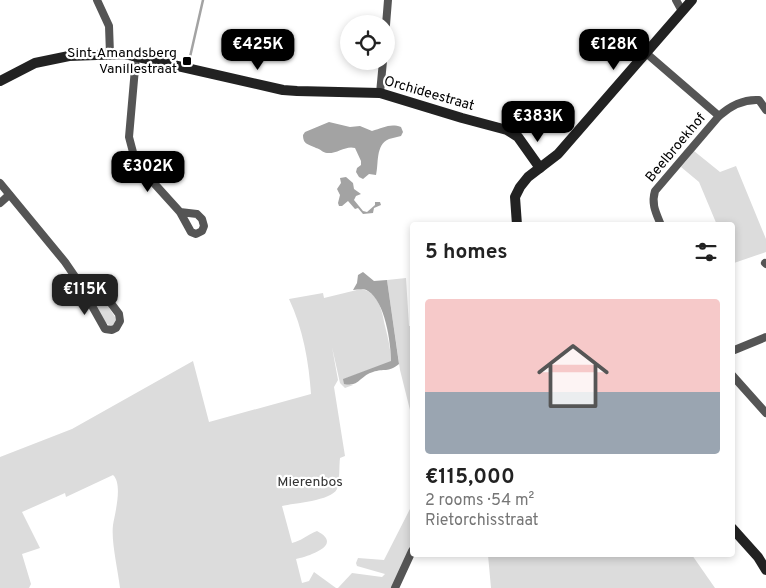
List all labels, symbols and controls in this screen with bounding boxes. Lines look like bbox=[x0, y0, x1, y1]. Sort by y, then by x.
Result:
map controls bbox=[340, 15, 395, 70]
button: locate bbox=[340, 15, 395, 70]
pin: €425K bbox=[223, 28, 293, 71]
pin: €128K bbox=[579, 28, 649, 71]
text: €425K bbox=[232, 35, 284, 55]
text: €128K bbox=[590, 35, 638, 55]
place label: Sint-Amandsberg Vanillestraat bbox=[67, 45, 177, 78]
marker: Sint-Amandsberg Vanillestraat bbox=[181, 55, 193, 67]
street label: Orchideestraat bbox=[382, 73, 476, 115]
pin: €383K bbox=[503, 100, 573, 143]
text: €383K bbox=[513, 107, 563, 127]
street label: Beelbroekhof bbox=[642, 110, 710, 186]
pin: €302K bbox=[113, 150, 183, 193]
text: €302K bbox=[122, 157, 174, 177]
icon: filters bbox=[692, 238, 720, 266]
text: 5 homes bbox=[425, 239, 508, 266]
pin: €115K bbox=[50, 274, 120, 316]
text: €115K bbox=[63, 280, 107, 300]
icon: home bbox=[528, 331, 618, 421]
text: €115,000 bbox=[425, 464, 515, 491]
park label: Mierenbos bbox=[277, 474, 343, 491]
text: 2 rooms · 54 m² bbox=[425, 491, 534, 511]
text: Rietorchisstraat bbox=[425, 511, 539, 531]

